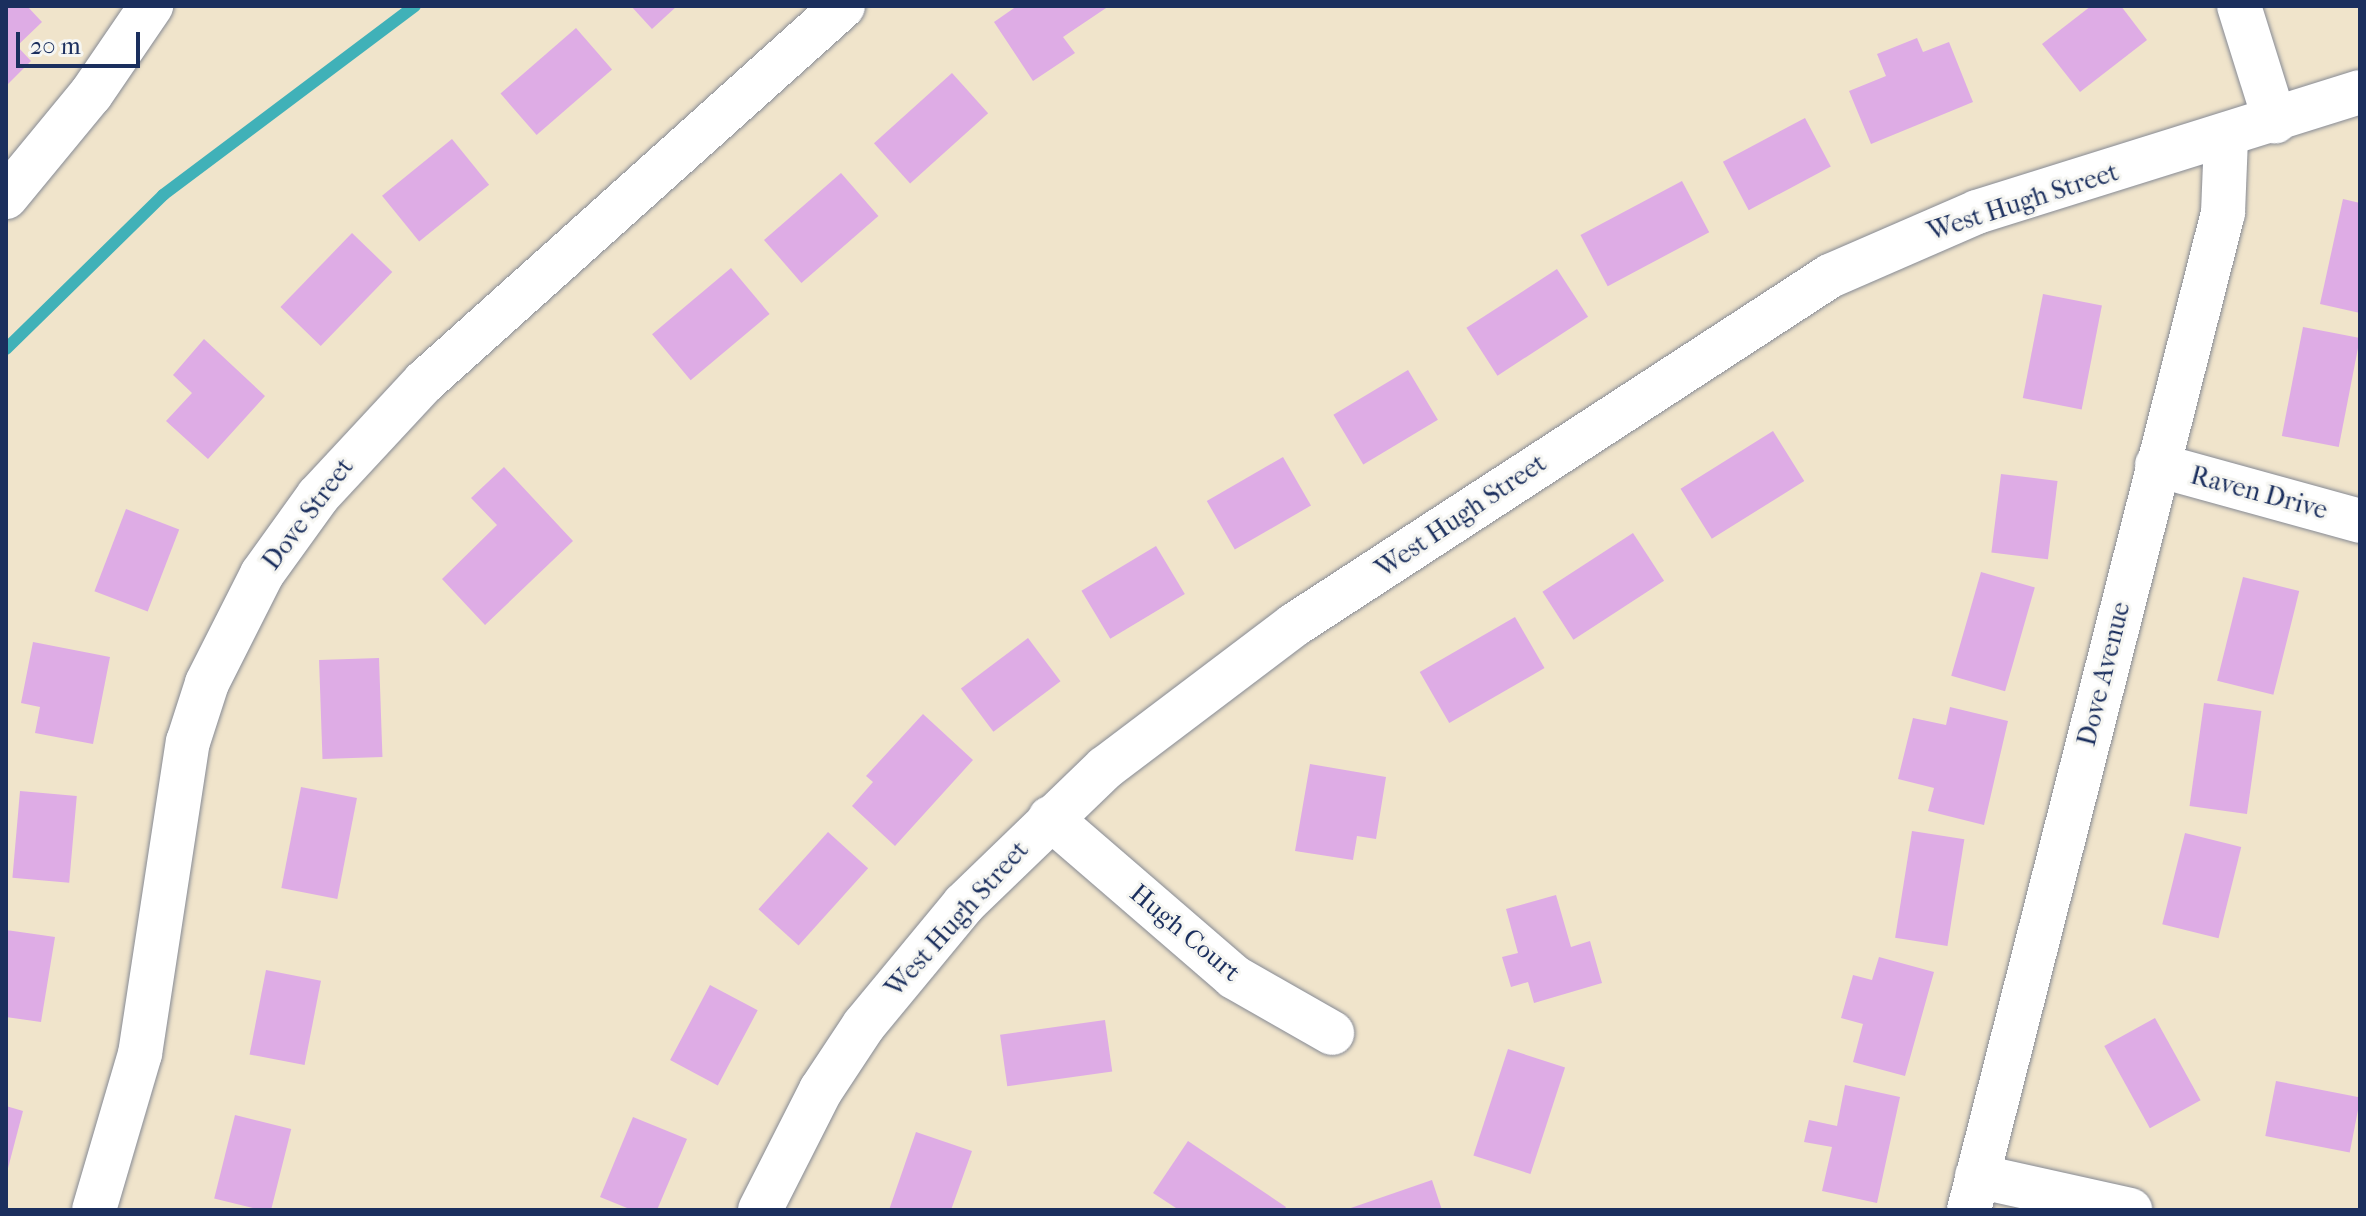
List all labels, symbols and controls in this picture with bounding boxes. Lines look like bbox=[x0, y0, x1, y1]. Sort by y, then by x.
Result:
scale bar bbox=[20, 16, 144, 66]
text: 20 m bbox=[30, 32, 81, 60]
street label: West Hugh Street bbox=[1924, 156, 2122, 248]
street label: West Hugh Street bbox=[1370, 447, 1552, 585]
street label: Dove Street bbox=[256, 452, 360, 576]
street label: Raven Drive bbox=[2187, 460, 2331, 526]
street label: Dove Avenue bbox=[2071, 599, 2137, 749]
street label: West Hugh Street bbox=[879, 835, 1035, 1003]
street label: Hugh Court bbox=[1123, 878, 1247, 988]

